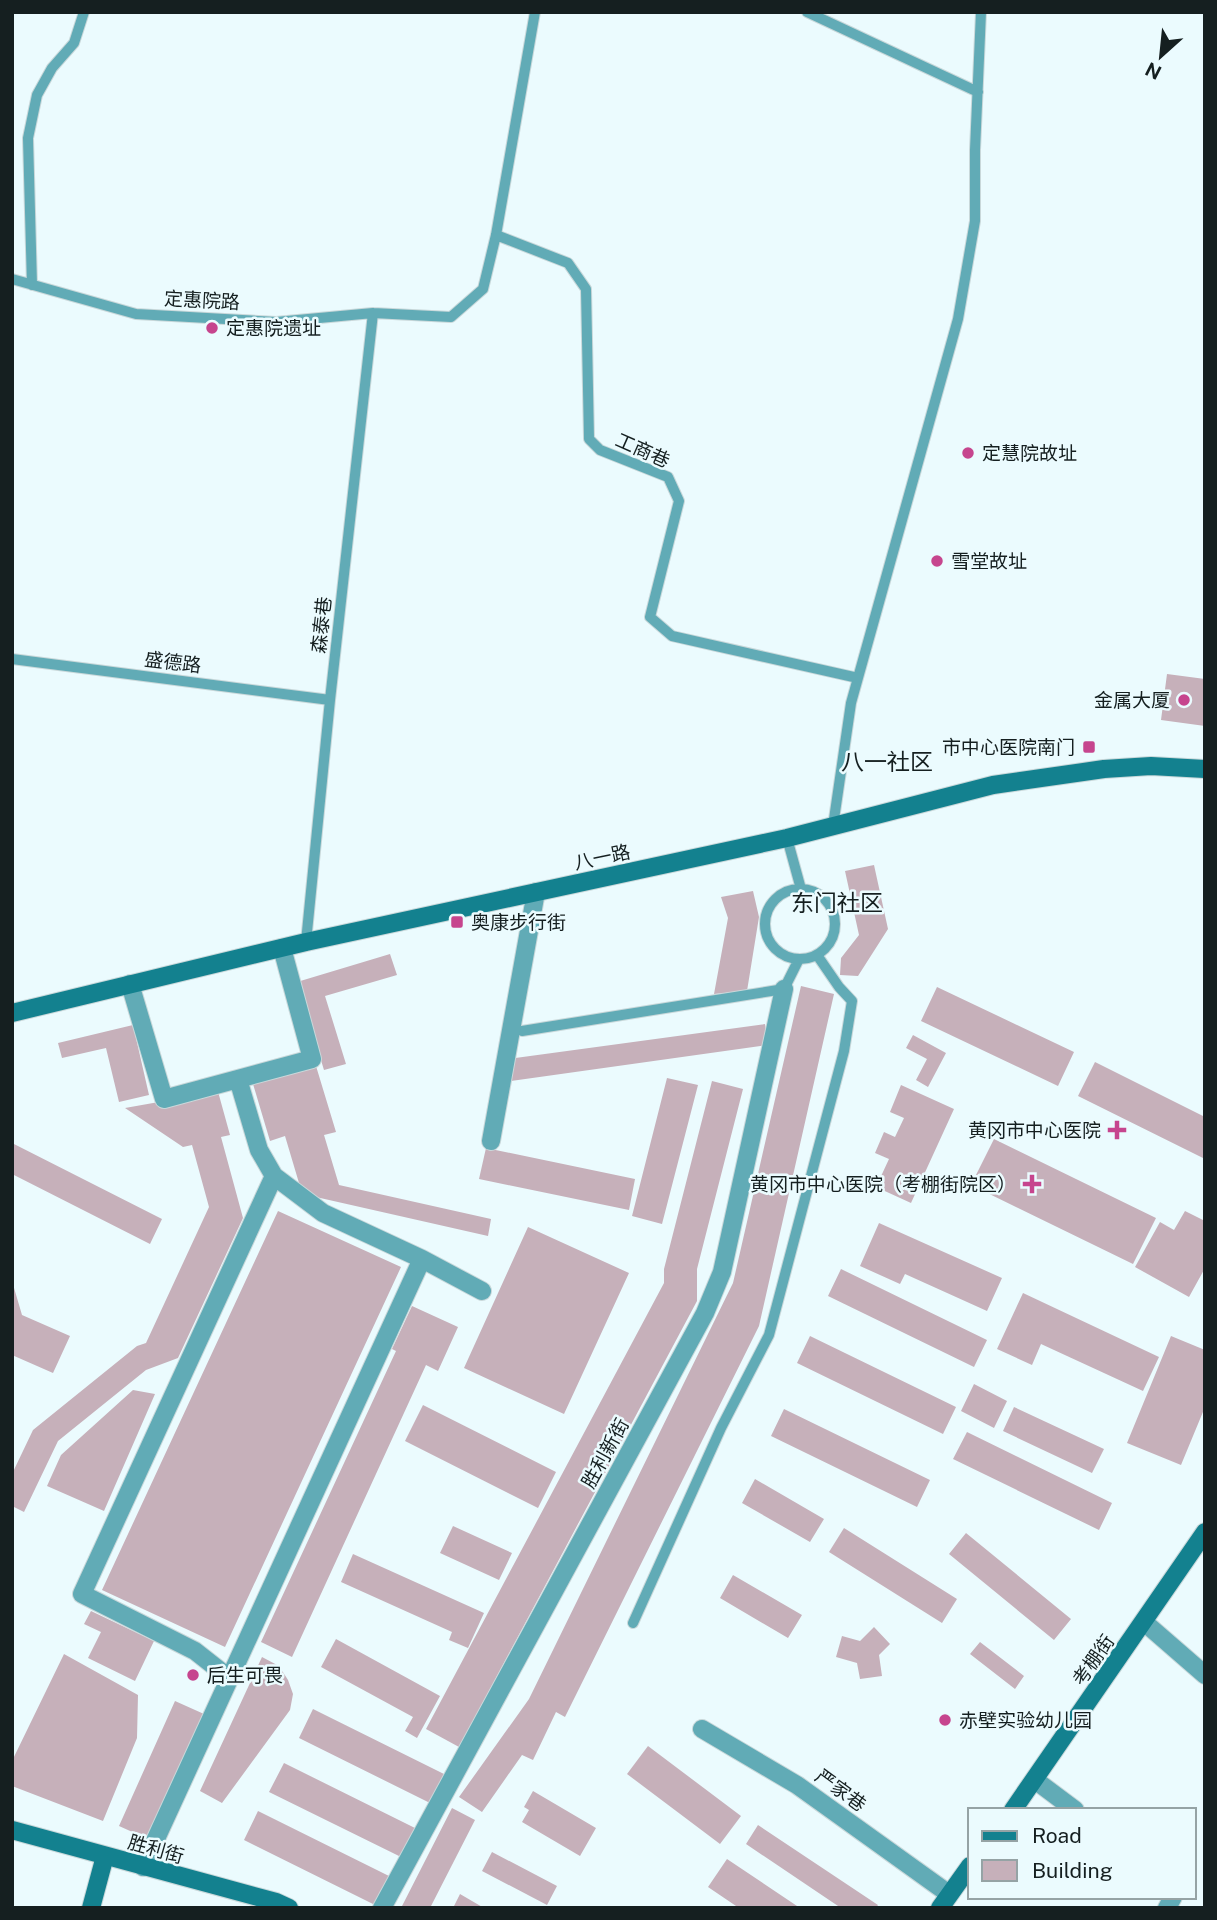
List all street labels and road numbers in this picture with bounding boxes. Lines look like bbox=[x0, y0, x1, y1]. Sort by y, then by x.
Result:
street label: 定惠院路 bbox=[163, 287, 241, 313]
street label: 工商巷 bbox=[612, 428, 674, 472]
street label: 森泰巷 bbox=[307, 595, 335, 655]
street label: 盛德路 bbox=[143, 648, 203, 676]
street label: 八一路 bbox=[572, 840, 632, 874]
street label: 胜利新街 bbox=[577, 1414, 633, 1492]
street label: 考棚街 bbox=[1068, 1630, 1118, 1690]
street label: 严家巷 bbox=[811, 1764, 871, 1816]
street label: 胜利街 bbox=[126, 1831, 186, 1867]

